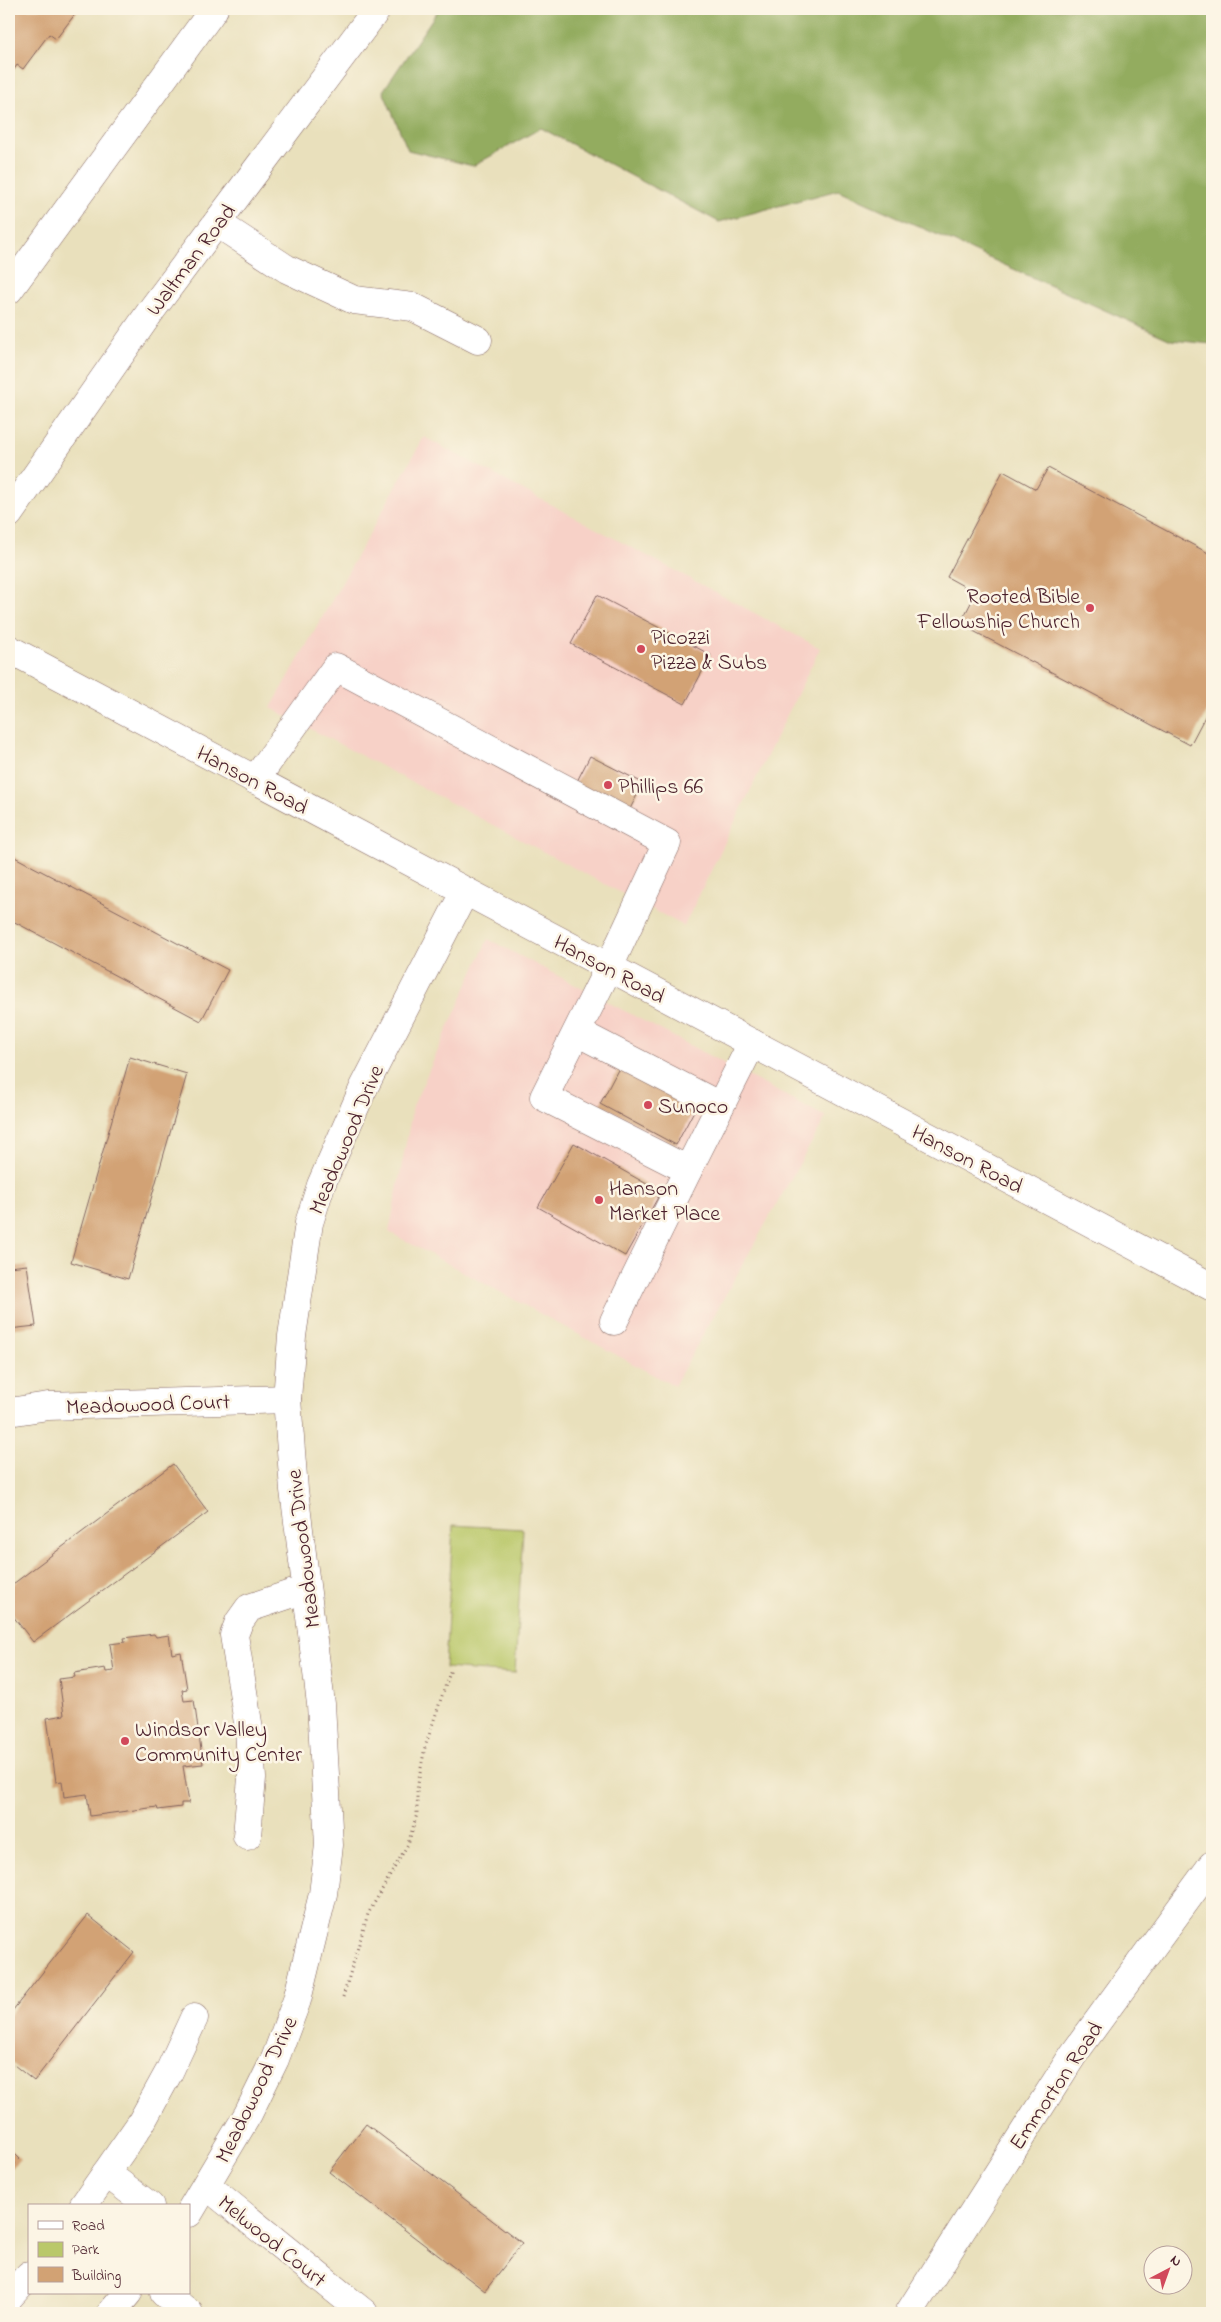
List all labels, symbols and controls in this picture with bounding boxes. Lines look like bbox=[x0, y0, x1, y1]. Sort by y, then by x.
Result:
street label: Waltman Road bbox=[140, 198, 245, 324]
place label: Rooted Bible Fellowship Church bbox=[916, 582, 1080, 639]
marker: Rooted Bible Fellowship Church bbox=[1084, 602, 1096, 614]
place label: Picozzi Pizza & Subs bbox=[651, 623, 767, 680]
marker: Picozzi Pizza & Subs bbox=[635, 643, 647, 655]
street label: Hanson Road bbox=[190, 739, 313, 824]
place label: Phillips 66 bbox=[618, 772, 704, 804]
marker: Phillips 66 bbox=[602, 779, 614, 791]
street label: Hanson Road bbox=[547, 928, 670, 1013]
street label: Meadowood Drive bbox=[302, 1060, 394, 1220]
place label: Sunoco bbox=[658, 1092, 728, 1124]
marker: Sunoco bbox=[642, 1099, 654, 1111]
street label: Hanson Road bbox=[905, 1118, 1028, 1203]
place label: Hanson Market Place bbox=[609, 1174, 720, 1231]
marker: Hanson Market Place bbox=[593, 1194, 605, 1206]
street label: Meadowood Court bbox=[66, 1387, 231, 1425]
street label: Meadowood Drive bbox=[279, 1467, 331, 1630]
place label: Windsor Valley Community Center bbox=[135, 1715, 302, 1773]
marker: Windsor Valley Community Center bbox=[119, 1735, 131, 1747]
street label: Meadowood Drive bbox=[208, 2011, 307, 2169]
street label: Emmorton Road bbox=[1003, 2016, 1112, 2157]
street label: Melwood Court bbox=[210, 2188, 333, 2297]
legend bbox=[28, 2204, 190, 2294]
text: Road bbox=[72, 2215, 105, 2237]
text: Park bbox=[72, 2239, 100, 2261]
north arrow bbox=[1144, 2244, 1194, 2294]
text: N bbox=[1165, 2250, 1186, 2272]
text: Building bbox=[71, 2265, 121, 2288]

